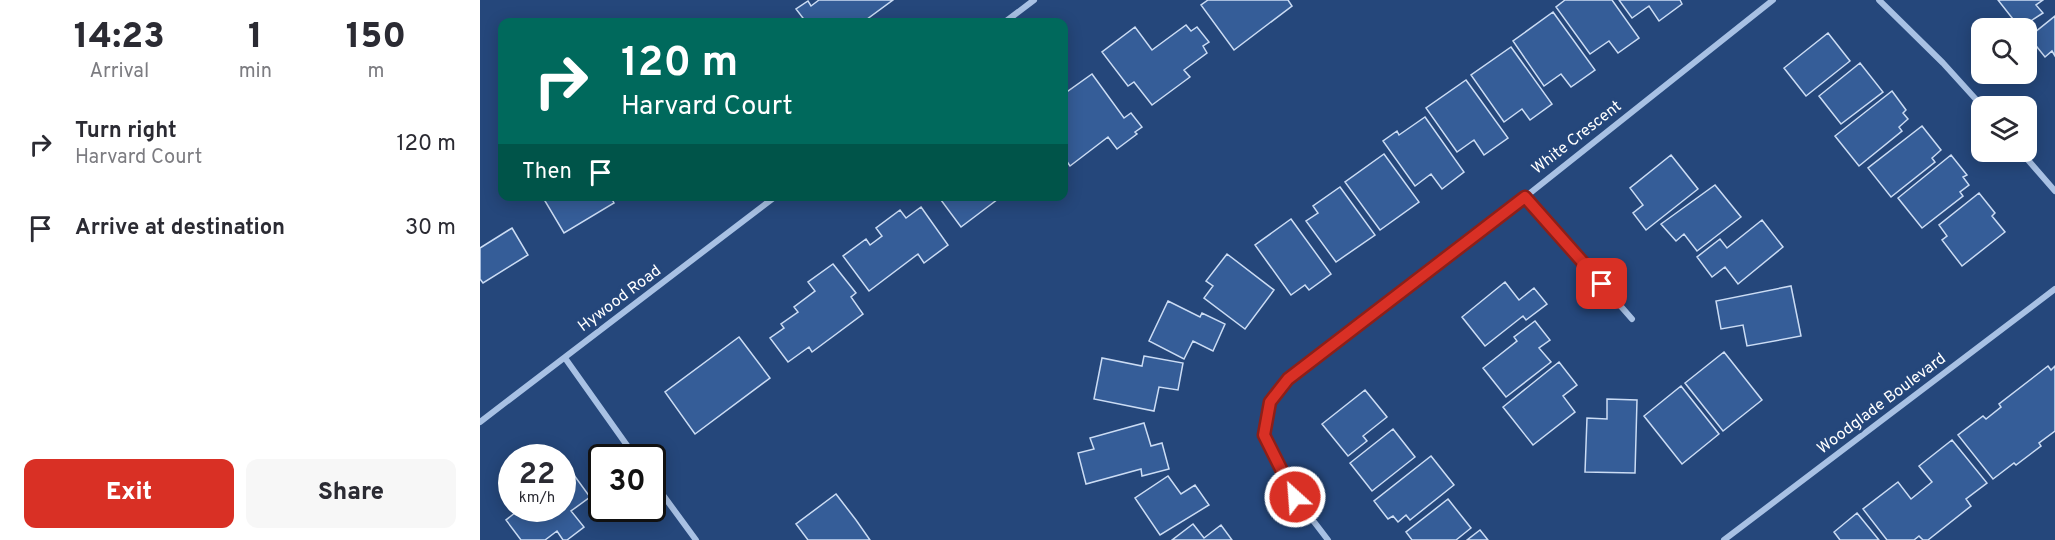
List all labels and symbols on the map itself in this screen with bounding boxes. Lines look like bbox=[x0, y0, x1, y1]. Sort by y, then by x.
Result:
street label: White Crescent bbox=[1528, 97, 1626, 179]
pin bbox=[1576, 258, 1627, 309]
street label: Hywood Road bbox=[574, 261, 666, 337]
street label: Woodglade Boulevard bbox=[1814, 349, 1950, 459]
speed limit sign: 30 bbox=[588, 444, 666, 522]
position arrow bbox=[1263, 465, 1327, 529]

